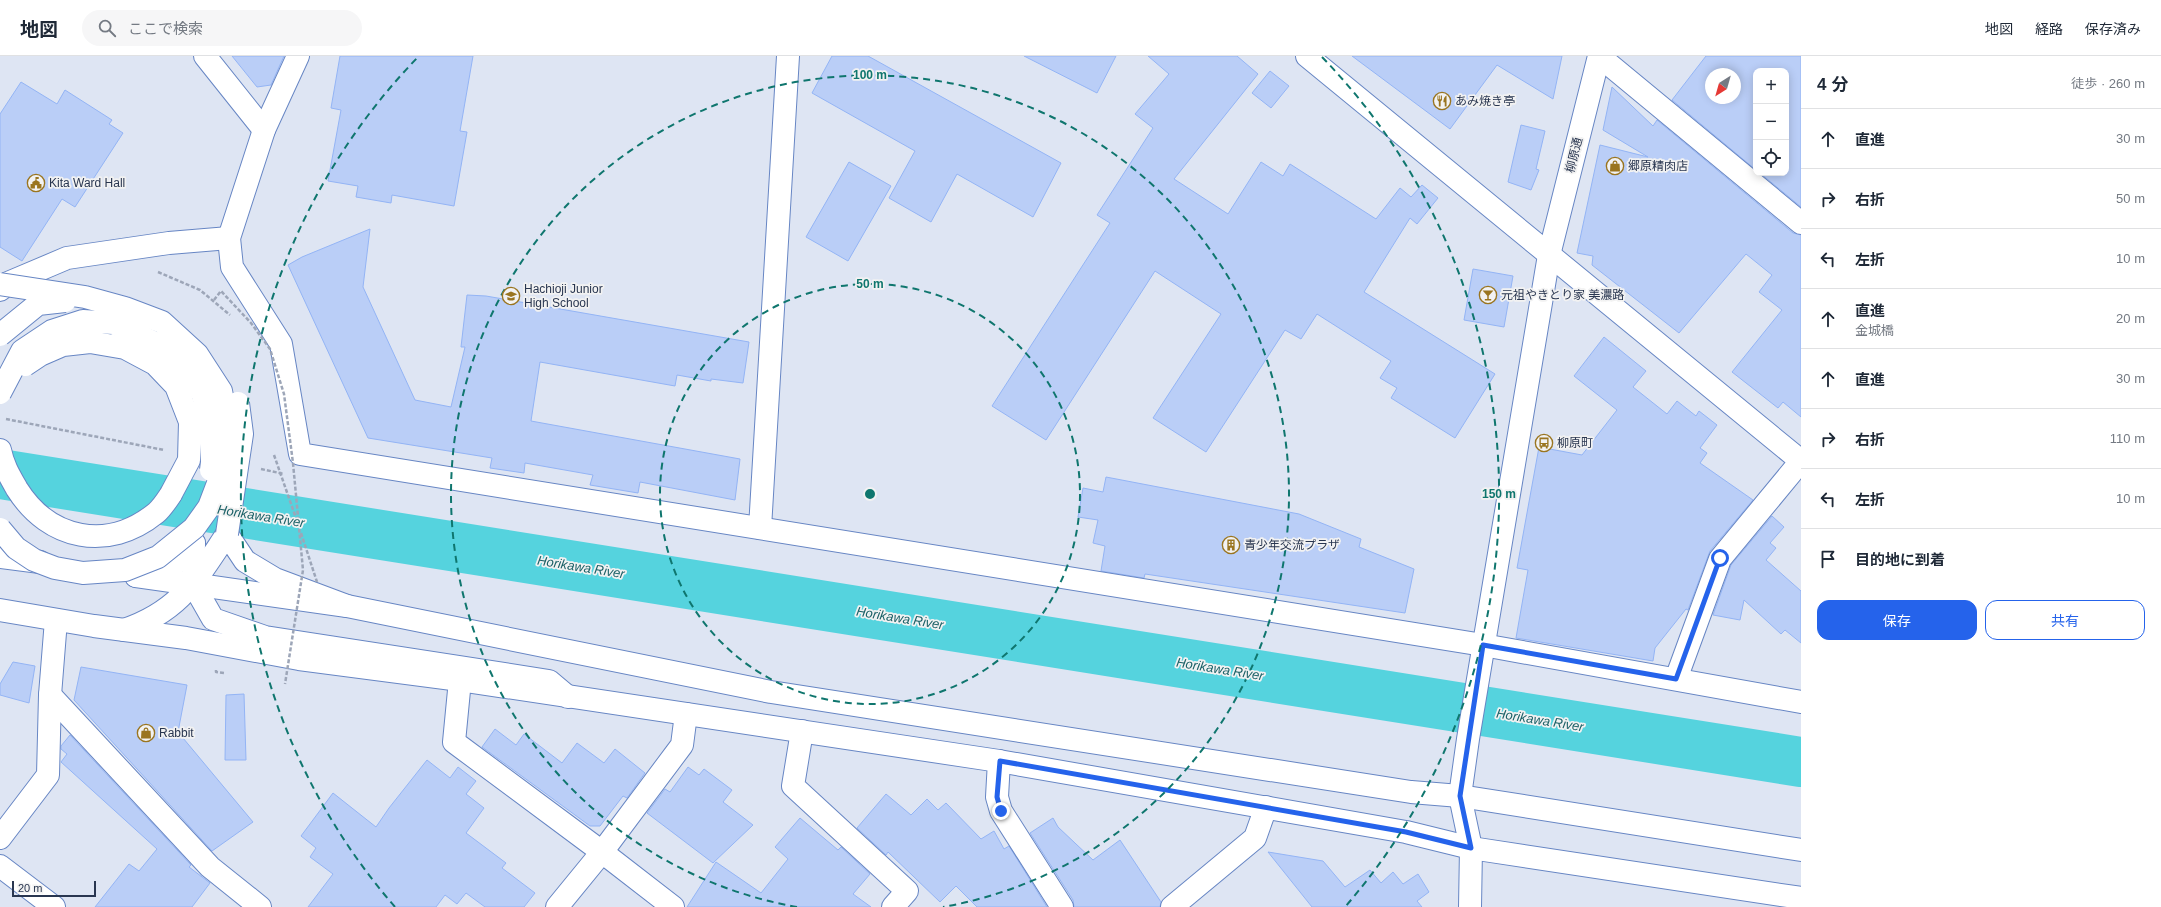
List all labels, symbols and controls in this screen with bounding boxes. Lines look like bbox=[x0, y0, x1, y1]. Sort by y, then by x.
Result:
search box bbox=[82, 10, 362, 46]
icon: search bbox=[96, 17, 118, 39]
text: 地図 bbox=[20, 19, 58, 40]
text: ここで検索 bbox=[128, 20, 203, 37]
text: 地図 bbox=[1985, 21, 2013, 37]
text: 経路 bbox=[2035, 21, 2063, 37]
text: 保存済み bbox=[2085, 21, 2141, 37]
text: 100 m bbox=[853, 68, 887, 82]
north arrow bbox=[1705, 68, 1741, 104]
map controls bbox=[1753, 68, 1789, 176]
button: + bbox=[1753, 68, 1789, 104]
text: 4 分 bbox=[1817, 75, 1848, 94]
text: 徒歩 · 260 m bbox=[2071, 76, 2145, 91]
restaurant icon: あみ焼き亭 bbox=[1432, 91, 1452, 111]
place label: あみ焼き亭 bbox=[1455, 94, 1515, 108]
button: − bbox=[1753, 104, 1789, 140]
icon: ahead bbox=[1817, 128, 1839, 150]
text: 直進 bbox=[1855, 131, 1885, 148]
text: 30 m bbox=[2116, 131, 2145, 146]
street label: 柳原通 bbox=[1563, 136, 1585, 174]
button: locate bbox=[1753, 140, 1789, 176]
shop icon: 郷原精肉店 bbox=[1605, 156, 1625, 176]
place label: 郷原精肉店 bbox=[1628, 159, 1688, 173]
public building icon: Kita Ward Hall bbox=[26, 173, 46, 193]
place label: Kita Ward Hall bbox=[49, 176, 125, 190]
icon: right bbox=[1817, 188, 1839, 210]
text: 右折 bbox=[1855, 191, 1885, 208]
text: 50 m bbox=[2116, 191, 2145, 206]
icon: left bbox=[1817, 248, 1839, 270]
text: 左折 bbox=[1855, 251, 1885, 268]
text: 10 m bbox=[2116, 251, 2145, 266]
text: 50 m bbox=[856, 277, 884, 291]
place label: Hachioji Junior High School bbox=[524, 282, 603, 310]
bar icon: 元祖やきとり家 美濃路 bbox=[1478, 285, 1498, 305]
school or university icon: Hachioji Junior High School bbox=[501, 286, 521, 306]
place label: 元祖やきとり家 美濃路 bbox=[1501, 288, 1624, 302]
text: 直進 bbox=[1855, 302, 1885, 319]
icon: ahead bbox=[1817, 308, 1839, 330]
text: 20 m bbox=[2116, 311, 2145, 326]
text: 金城橋 bbox=[1855, 323, 1894, 338]
icon: ahead bbox=[1817, 368, 1839, 390]
text: 直進 bbox=[1855, 371, 1885, 388]
text: 30 m bbox=[2116, 371, 2145, 386]
icon: right bbox=[1817, 428, 1839, 450]
text: 右折 bbox=[1855, 431, 1885, 448]
text: 110 m bbox=[2110, 431, 2145, 446]
bus stop icon: 柳原町 bbox=[1534, 433, 1554, 453]
place label: 柳原町 bbox=[1557, 436, 1593, 450]
centre of rings bbox=[863, 487, 877, 501]
text: 150 m bbox=[1482, 487, 1516, 501]
icon: left bbox=[1817, 488, 1839, 510]
text: 左折 bbox=[1855, 491, 1885, 508]
text: 10 m bbox=[2116, 491, 2145, 506]
water label: Horikawa River bbox=[216, 502, 306, 530]
building icon: 青少年交流プラザ bbox=[1221, 535, 1241, 555]
place label: 青少年交流プラザ bbox=[1244, 538, 1340, 552]
icon: arrive bbox=[1817, 548, 1839, 570]
route start bbox=[1711, 549, 1729, 567]
text: 目的地に到着 bbox=[1855, 551, 1945, 568]
water label: Horikawa River bbox=[536, 553, 626, 581]
button: 保存 bbox=[1817, 600, 1977, 640]
button: 共有 bbox=[1985, 600, 2145, 640]
water label: Horikawa River bbox=[855, 604, 945, 632]
water label: Horikawa River bbox=[1175, 655, 1265, 683]
water label: Horikawa River bbox=[1495, 706, 1585, 734]
shop icon: Rabbit bbox=[136, 723, 156, 743]
place label: Rabbit bbox=[159, 726, 194, 740]
route end bbox=[992, 802, 1010, 820]
scale bar bbox=[12, 879, 96, 898]
text: 20 m bbox=[18, 882, 42, 894]

